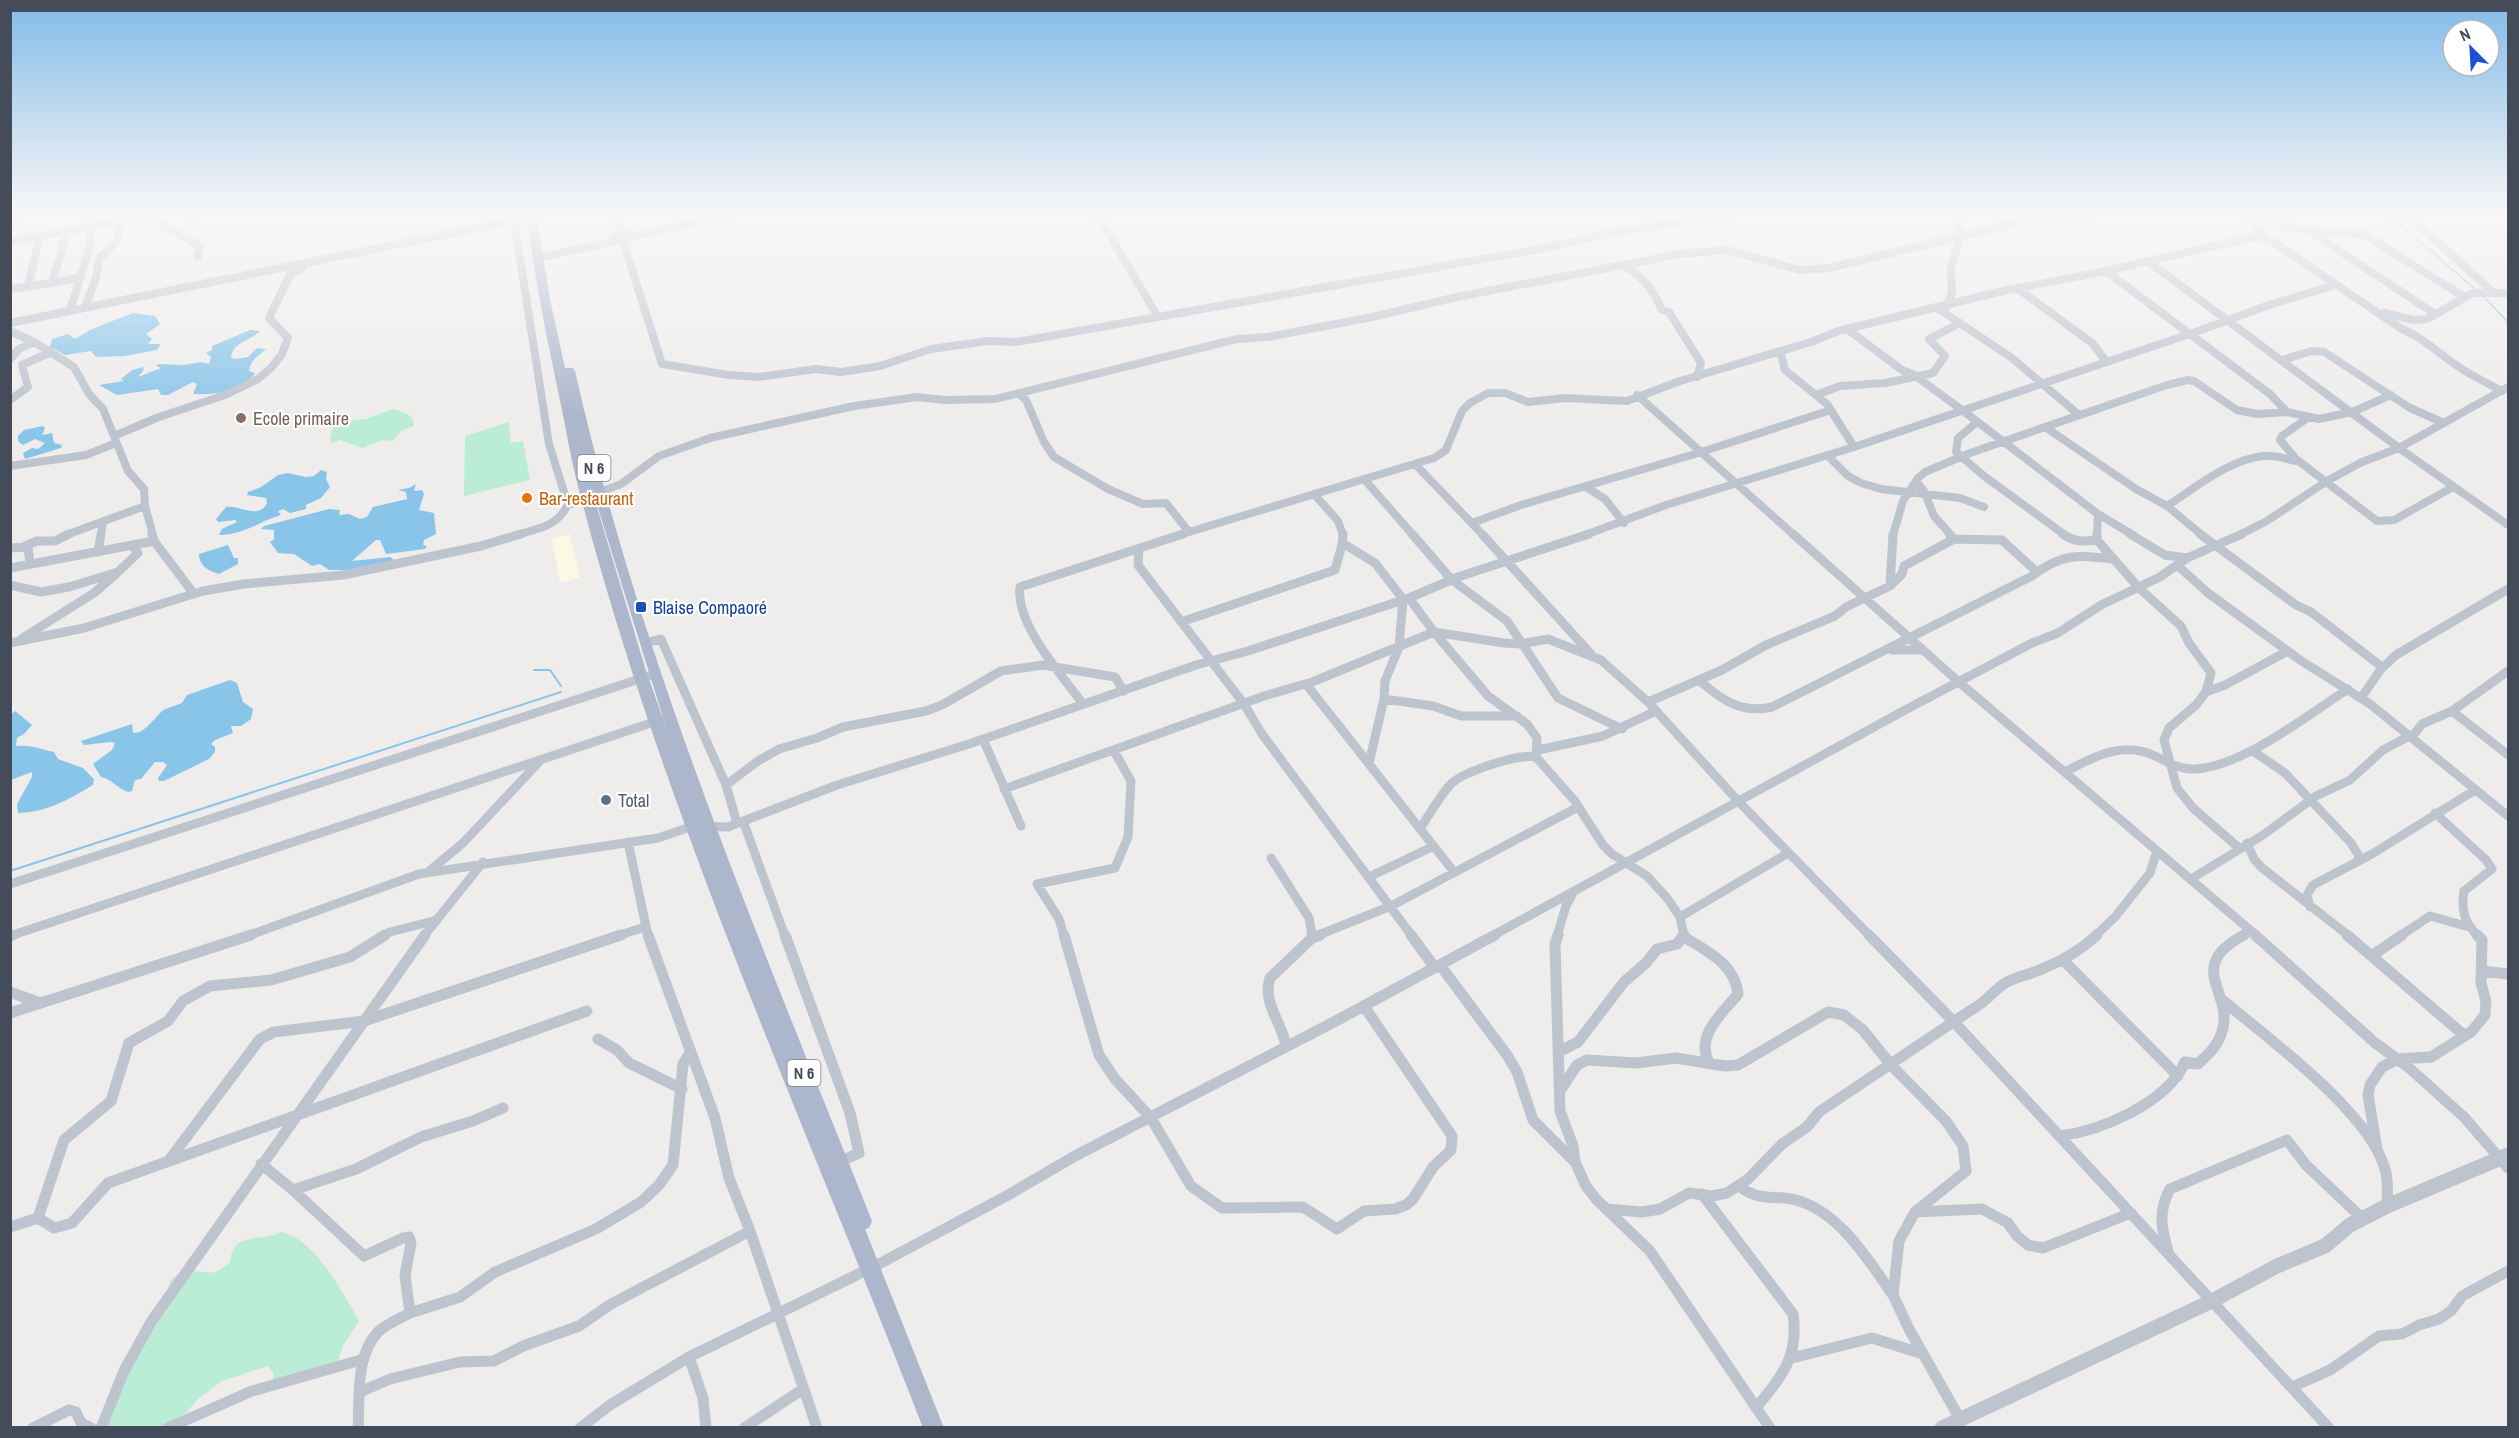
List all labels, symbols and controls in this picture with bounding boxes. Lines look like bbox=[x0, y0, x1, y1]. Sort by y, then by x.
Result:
north arrow bbox=[2441, 18, 2501, 78]
text: N bbox=[2456, 22, 2474, 46]
place label: Ecole primaire bbox=[253, 406, 349, 431]
marker: Ecole primaire bbox=[234, 411, 248, 425]
road number: N 6 bbox=[578, 455, 610, 481]
place label: Bar-restaurant bbox=[539, 486, 633, 511]
marker: Bar-restaurant bbox=[520, 491, 534, 505]
place label: Blaise Compaoré bbox=[653, 595, 767, 620]
marker: Blaise Compaoré bbox=[634, 600, 648, 614]
place label: Total bbox=[618, 788, 649, 813]
marker: Total bbox=[599, 793, 613, 807]
road number: N 6 bbox=[788, 1060, 820, 1086]

